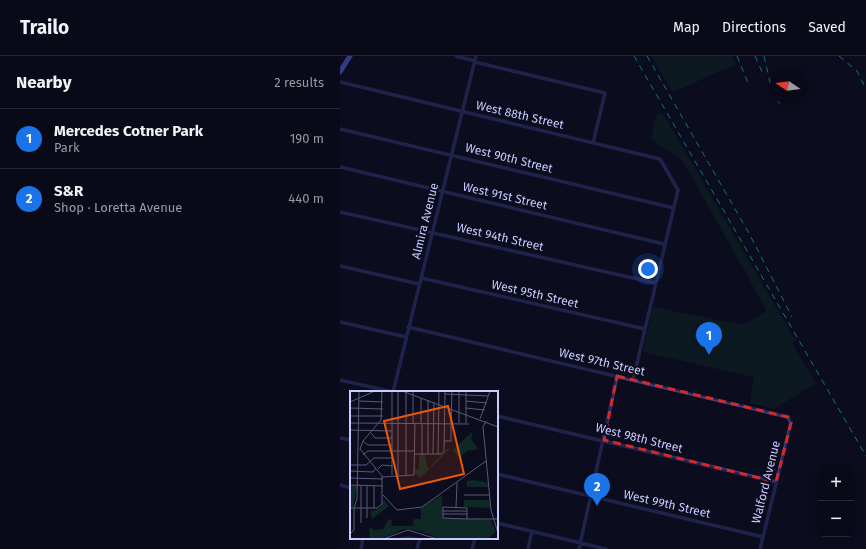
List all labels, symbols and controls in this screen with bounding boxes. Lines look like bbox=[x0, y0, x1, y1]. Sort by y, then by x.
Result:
text: Trailo bbox=[20, 16, 69, 39]
text: Map bbox=[673, 19, 700, 36]
text: Directions bbox=[722, 19, 786, 36]
text: Saved bbox=[808, 19, 846, 36]
north arrow bbox=[770, 68, 806, 104]
text: Nearby bbox=[16, 72, 71, 93]
text: 2 results bbox=[274, 75, 324, 90]
street label: West 88th Street bbox=[475, 98, 566, 132]
text: Mercedes Cotner Park bbox=[54, 122, 203, 140]
text: 1 bbox=[26, 131, 32, 146]
text: 190 m bbox=[290, 131, 324, 146]
text: Park bbox=[54, 140, 80, 155]
street label: West 90th Street bbox=[464, 140, 555, 176]
street label: West 91st Street bbox=[461, 179, 549, 213]
text: S&R bbox=[54, 182, 83, 200]
street label: Almira Avenue bbox=[409, 182, 441, 260]
text: 2 bbox=[26, 191, 32, 206]
text: 440 m bbox=[288, 191, 324, 206]
text: Shop · Loretta Avenue bbox=[54, 200, 182, 215]
street label: West 94th Street bbox=[455, 220, 546, 254]
your location bbox=[638, 259, 658, 279]
street label: West 95th Street bbox=[490, 277, 580, 311]
pin: 1 bbox=[696, 322, 722, 355]
street label: West 97th Street bbox=[558, 345, 647, 379]
inset map bbox=[350, 391, 498, 539]
street label: West 98th Street bbox=[594, 420, 685, 456]
street label: Walford Avenue bbox=[749, 439, 783, 525]
map controls bbox=[818, 465, 854, 537]
button: + bbox=[818, 465, 854, 501]
pin: 2 bbox=[584, 473, 610, 506]
street label: West 99th Street bbox=[622, 487, 713, 521]
button: − bbox=[818, 501, 854, 537]

